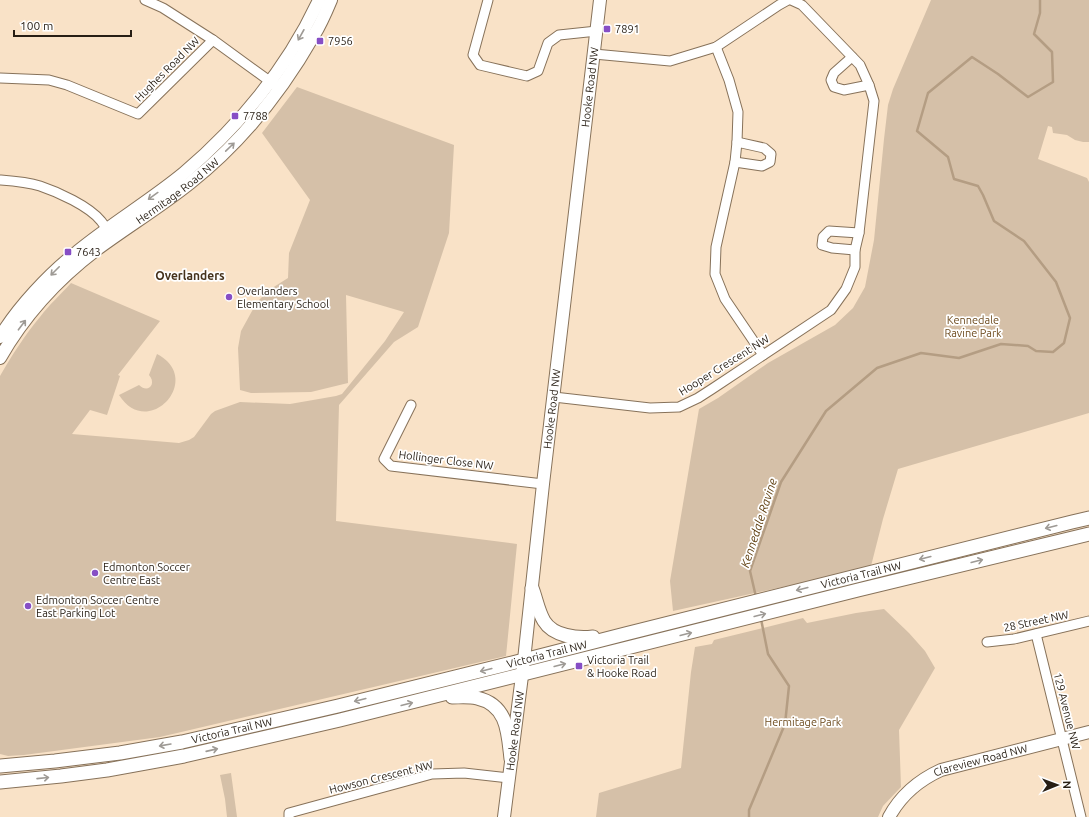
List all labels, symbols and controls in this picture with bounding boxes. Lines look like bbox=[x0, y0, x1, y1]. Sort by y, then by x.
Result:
scale bar bbox=[14, 12, 131, 38]
text: 100 m bbox=[20, 19, 53, 32]
place label: 7891 bbox=[615, 23, 640, 35]
marker: 7891 bbox=[602, 24, 612, 34]
one-way arrow bbox=[297, 28, 305, 40]
street label: Hughes Road NW bbox=[132, 34, 202, 104]
place label: 7956 bbox=[328, 35, 353, 47]
marker: 7956 bbox=[315, 36, 325, 46]
street label: Hooke Road NW bbox=[579, 46, 600, 128]
place label: 7788 bbox=[243, 110, 268, 122]
marker: 7788 bbox=[230, 111, 240, 121]
one-way arrow bbox=[225, 142, 235, 152]
street label: Hermitage Road NW bbox=[134, 155, 221, 226]
one-way arrow bbox=[148, 192, 159, 200]
place label: 7643 bbox=[76, 246, 101, 258]
marker: 7643 bbox=[63, 247, 73, 257]
one-way arrow bbox=[50, 267, 60, 276]
district label: Overlanders bbox=[155, 269, 225, 282]
place label: Overlanders Elementary School bbox=[237, 285, 329, 310]
marker: Overlanders Elementary School bbox=[224, 292, 234, 302]
park label: Kennedale Ravine Park bbox=[944, 314, 1002, 339]
one-way arrow bbox=[18, 320, 26, 331]
street label: Hooper Crescent NW bbox=[677, 332, 771, 398]
street label: Hooke Road NW bbox=[541, 368, 563, 449]
street label: Hollinger Close NW bbox=[398, 448, 494, 472]
water label: Kennedale Ravine bbox=[738, 477, 779, 569]
one-way arrow bbox=[1045, 524, 1058, 531]
one-way arrow bbox=[919, 555, 932, 563]
one-way arrow bbox=[970, 556, 983, 564]
street label: Victoria Trail NW bbox=[819, 559, 903, 591]
place label: Edmonton Soccer Centre East bbox=[103, 561, 191, 586]
marker: Edmonton Soccer Centre East bbox=[90, 568, 100, 578]
one-way arrow bbox=[796, 586, 809, 594]
place label: Edmonton Soccer Centre East Parking Lot bbox=[36, 594, 159, 619]
marker: Edmonton Soccer Centre East Parking Lot bbox=[23, 601, 33, 611]
street label: 28 Street NW bbox=[1002, 608, 1070, 634]
one-way arrow bbox=[753, 611, 766, 618]
one-way arrow bbox=[679, 629, 692, 637]
street label: Victoria Trail NW bbox=[505, 638, 588, 670]
place label: Victoria Trail & Hooke Road bbox=[587, 654, 657, 679]
one-way arrow bbox=[553, 661, 566, 668]
marker: Victoria Trail & Hooke Road bbox=[574, 661, 584, 671]
one-way arrow bbox=[480, 666, 493, 674]
street label: 129 Avenue NW bbox=[1052, 671, 1082, 751]
street label: Hooke Road NW bbox=[504, 690, 526, 771]
one-way arrow bbox=[354, 697, 367, 705]
one-way arrow bbox=[400, 699, 413, 707]
street label: Victoria Trail NW bbox=[190, 715, 274, 746]
park label: Hermitage Park bbox=[765, 716, 842, 728]
one-way arrow bbox=[159, 741, 172, 749]
street label: Clareview Road NW bbox=[931, 742, 1029, 779]
one-way arrow bbox=[205, 745, 218, 753]
street label: Howson Crescent NW bbox=[328, 758, 434, 796]
north arrow bbox=[1037, 765, 1077, 805]
one-way arrow bbox=[36, 774, 49, 781]
text: N bbox=[1061, 781, 1073, 789]

